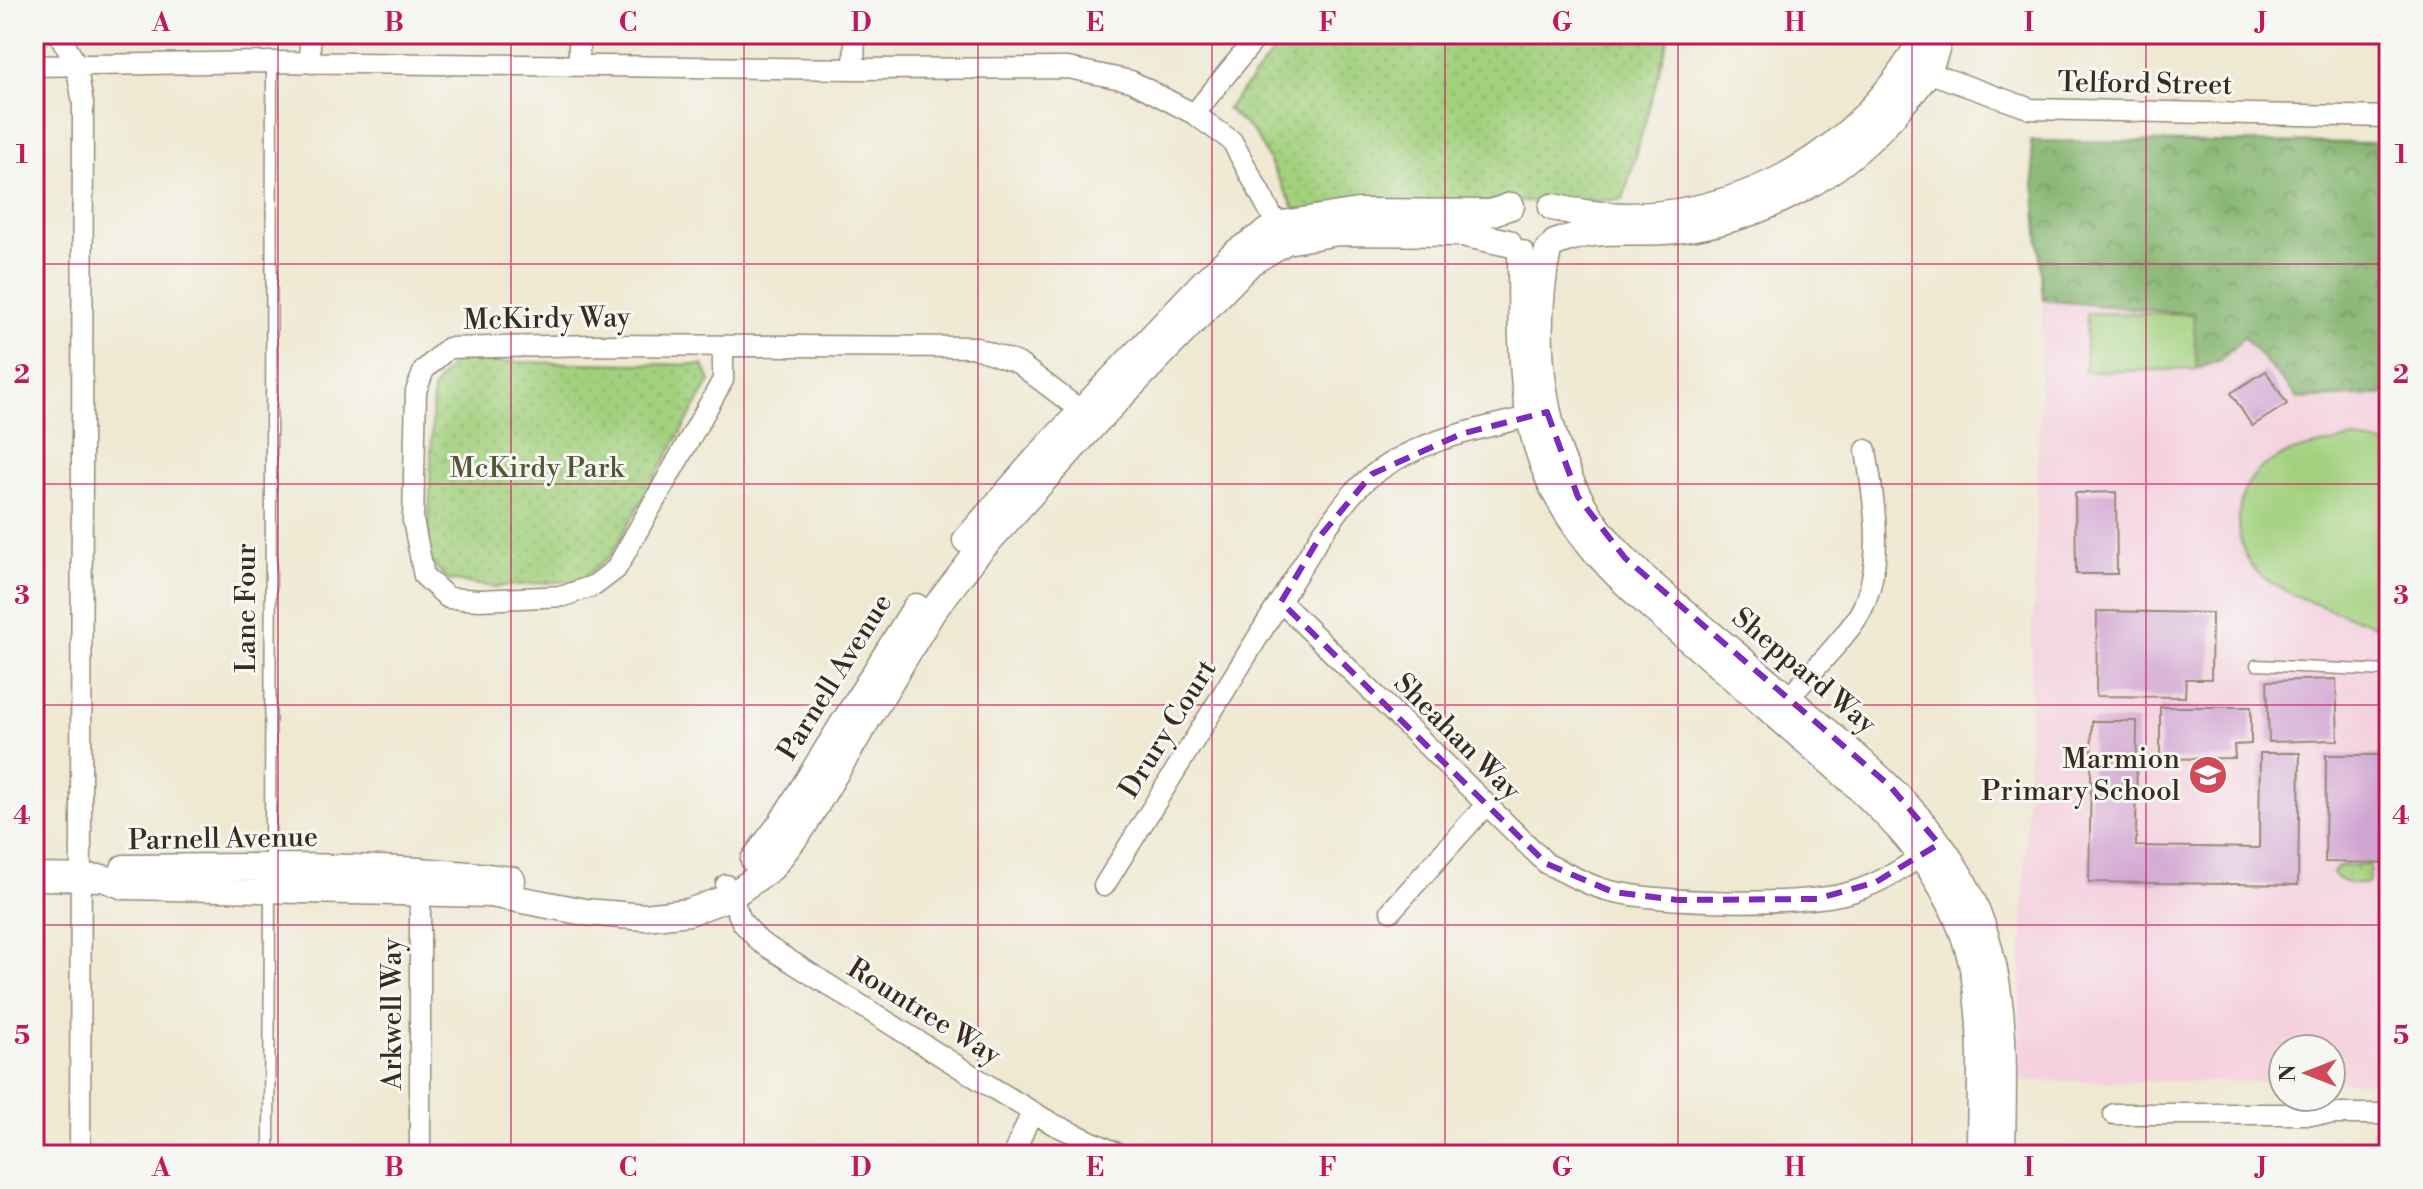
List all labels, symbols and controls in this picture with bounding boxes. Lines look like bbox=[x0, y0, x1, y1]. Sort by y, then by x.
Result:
text: A bbox=[151, 7, 171, 39]
text: B bbox=[384, 7, 404, 39]
text: C bbox=[619, 7, 637, 39]
text: D bbox=[851, 7, 871, 39]
text: E bbox=[1086, 7, 1104, 39]
text: F bbox=[1319, 7, 1337, 39]
text: G bbox=[1552, 7, 1573, 39]
text: H bbox=[1784, 7, 1806, 39]
text: I bbox=[2024, 7, 2034, 39]
text: J bbox=[2254, 7, 2267, 39]
street label: Telford Street bbox=[2057, 65, 2233, 103]
text: 1 bbox=[16, 139, 29, 171]
text: 1 bbox=[2395, 139, 2408, 171]
street label: McKirdy Way bbox=[463, 300, 631, 338]
text: 2 bbox=[14, 359, 30, 391]
text: 2 bbox=[2393, 359, 2409, 391]
park label: McKirdy Park bbox=[450, 451, 626, 486]
street label: Lane Four bbox=[229, 543, 264, 673]
text: 3 bbox=[14, 580, 30, 612]
text: 3 bbox=[2393, 580, 2409, 612]
street label: Parnell Avenue bbox=[770, 587, 900, 767]
street label: Sheppard Way bbox=[1725, 600, 1884, 742]
street label: Drury Court bbox=[1112, 653, 1224, 805]
street label: Sheahan Way bbox=[1386, 666, 1528, 808]
place label: Marmion Primary School bbox=[1981, 742, 2180, 809]
school or university icon: Marmion Primary School bbox=[2187, 754, 2229, 796]
text: 4 bbox=[13, 800, 31, 832]
text: 4 bbox=[2392, 800, 2410, 832]
street label: Parnell Avenue bbox=[128, 820, 318, 858]
street label: Arkwell Way bbox=[375, 937, 410, 1091]
street label: Rountree Way bbox=[841, 951, 1008, 1073]
text: 5 bbox=[14, 1020, 30, 1052]
text: 5 bbox=[2393, 1020, 2409, 1052]
north arrow bbox=[2267, 1033, 2347, 1113]
text: N bbox=[2275, 1064, 2302, 1082]
text: A bbox=[151, 1152, 171, 1184]
text: B bbox=[384, 1152, 404, 1184]
text: C bbox=[619, 1152, 637, 1184]
text: D bbox=[851, 1152, 871, 1184]
text: E bbox=[1086, 1152, 1104, 1184]
text: F bbox=[1319, 1152, 1337, 1184]
text: G bbox=[1552, 1152, 1573, 1184]
text: H bbox=[1784, 1152, 1806, 1184]
text: I bbox=[2024, 1152, 2034, 1184]
text: J bbox=[2254, 1152, 2267, 1184]

